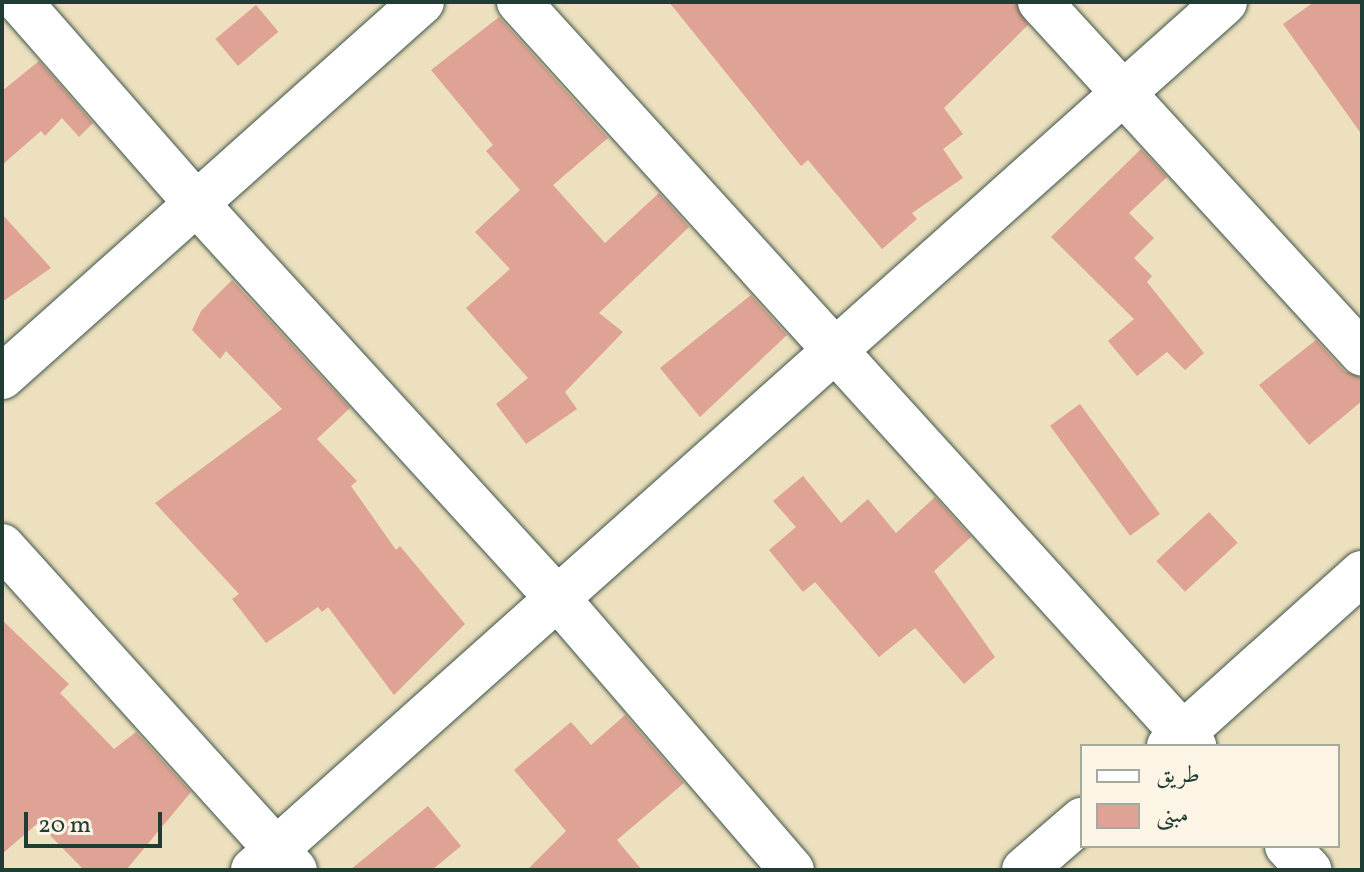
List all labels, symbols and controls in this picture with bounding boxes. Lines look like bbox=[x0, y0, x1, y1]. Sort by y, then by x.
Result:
legend bbox=[1080, 744, 1340, 848]
text: طريق bbox=[1156, 759, 1200, 793]
scale bar bbox=[28, 796, 166, 846]
text: مبنى bbox=[1156, 799, 1189, 833]
text: 20 m bbox=[38, 809, 91, 843]

